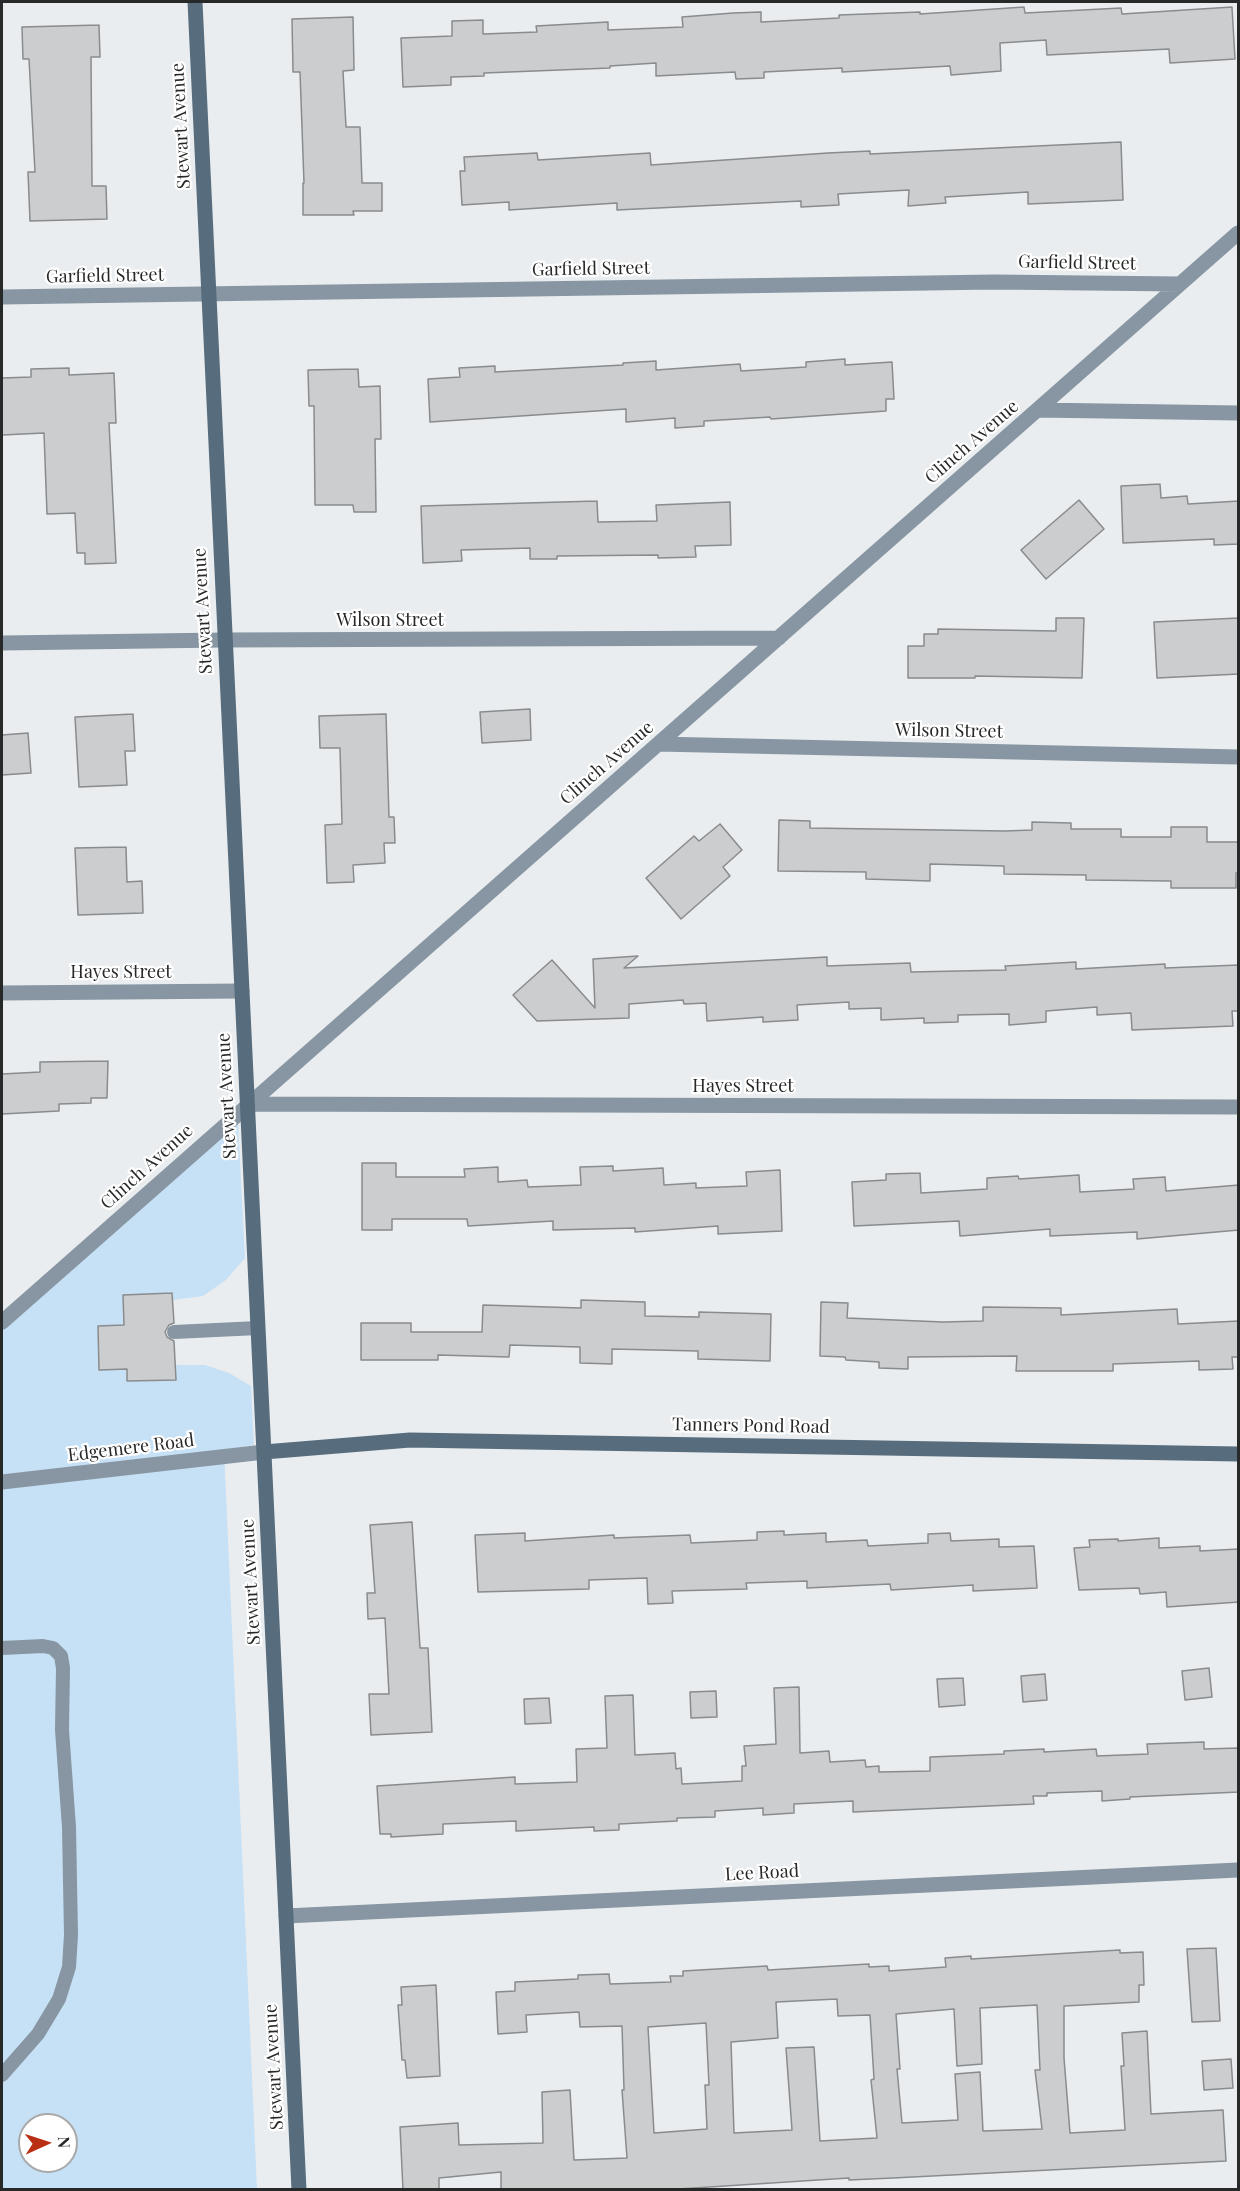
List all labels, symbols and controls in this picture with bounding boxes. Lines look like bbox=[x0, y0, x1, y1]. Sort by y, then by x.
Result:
street label: Stewart Avenue bbox=[167, 62, 195, 190]
street label: Garfield Street bbox=[1018, 251, 1136, 275]
street label: Garfield Street bbox=[532, 257, 650, 281]
street label: Garfield Street bbox=[46, 264, 164, 288]
street label: Clinch Avenue bbox=[921, 396, 1023, 488]
street label: Stewart Avenue bbox=[189, 547, 217, 675]
street label: Wilson Street bbox=[336, 609, 444, 631]
street label: Clinch Avenue bbox=[556, 717, 658, 809]
street label: Wilson Street bbox=[895, 719, 1003, 743]
street label: Hayes Street bbox=[70, 961, 172, 983]
street label: Stewart Avenue bbox=[213, 1032, 241, 1160]
street label: Hayes Street bbox=[692, 1075, 794, 1097]
street label: Clinch Avenue bbox=[96, 1120, 198, 1214]
street label: Tanners Pond Road bbox=[672, 1414, 830, 1438]
street label: Edgemere Road bbox=[67, 1430, 195, 1466]
street label: Stewart Avenue bbox=[237, 1518, 265, 1646]
street label: Lee Road bbox=[724, 1860, 800, 1886]
street label: Stewart Avenue bbox=[260, 2003, 288, 2131]
north arrow bbox=[18, 2113, 78, 2173]
text: N bbox=[54, 2136, 75, 2148]

